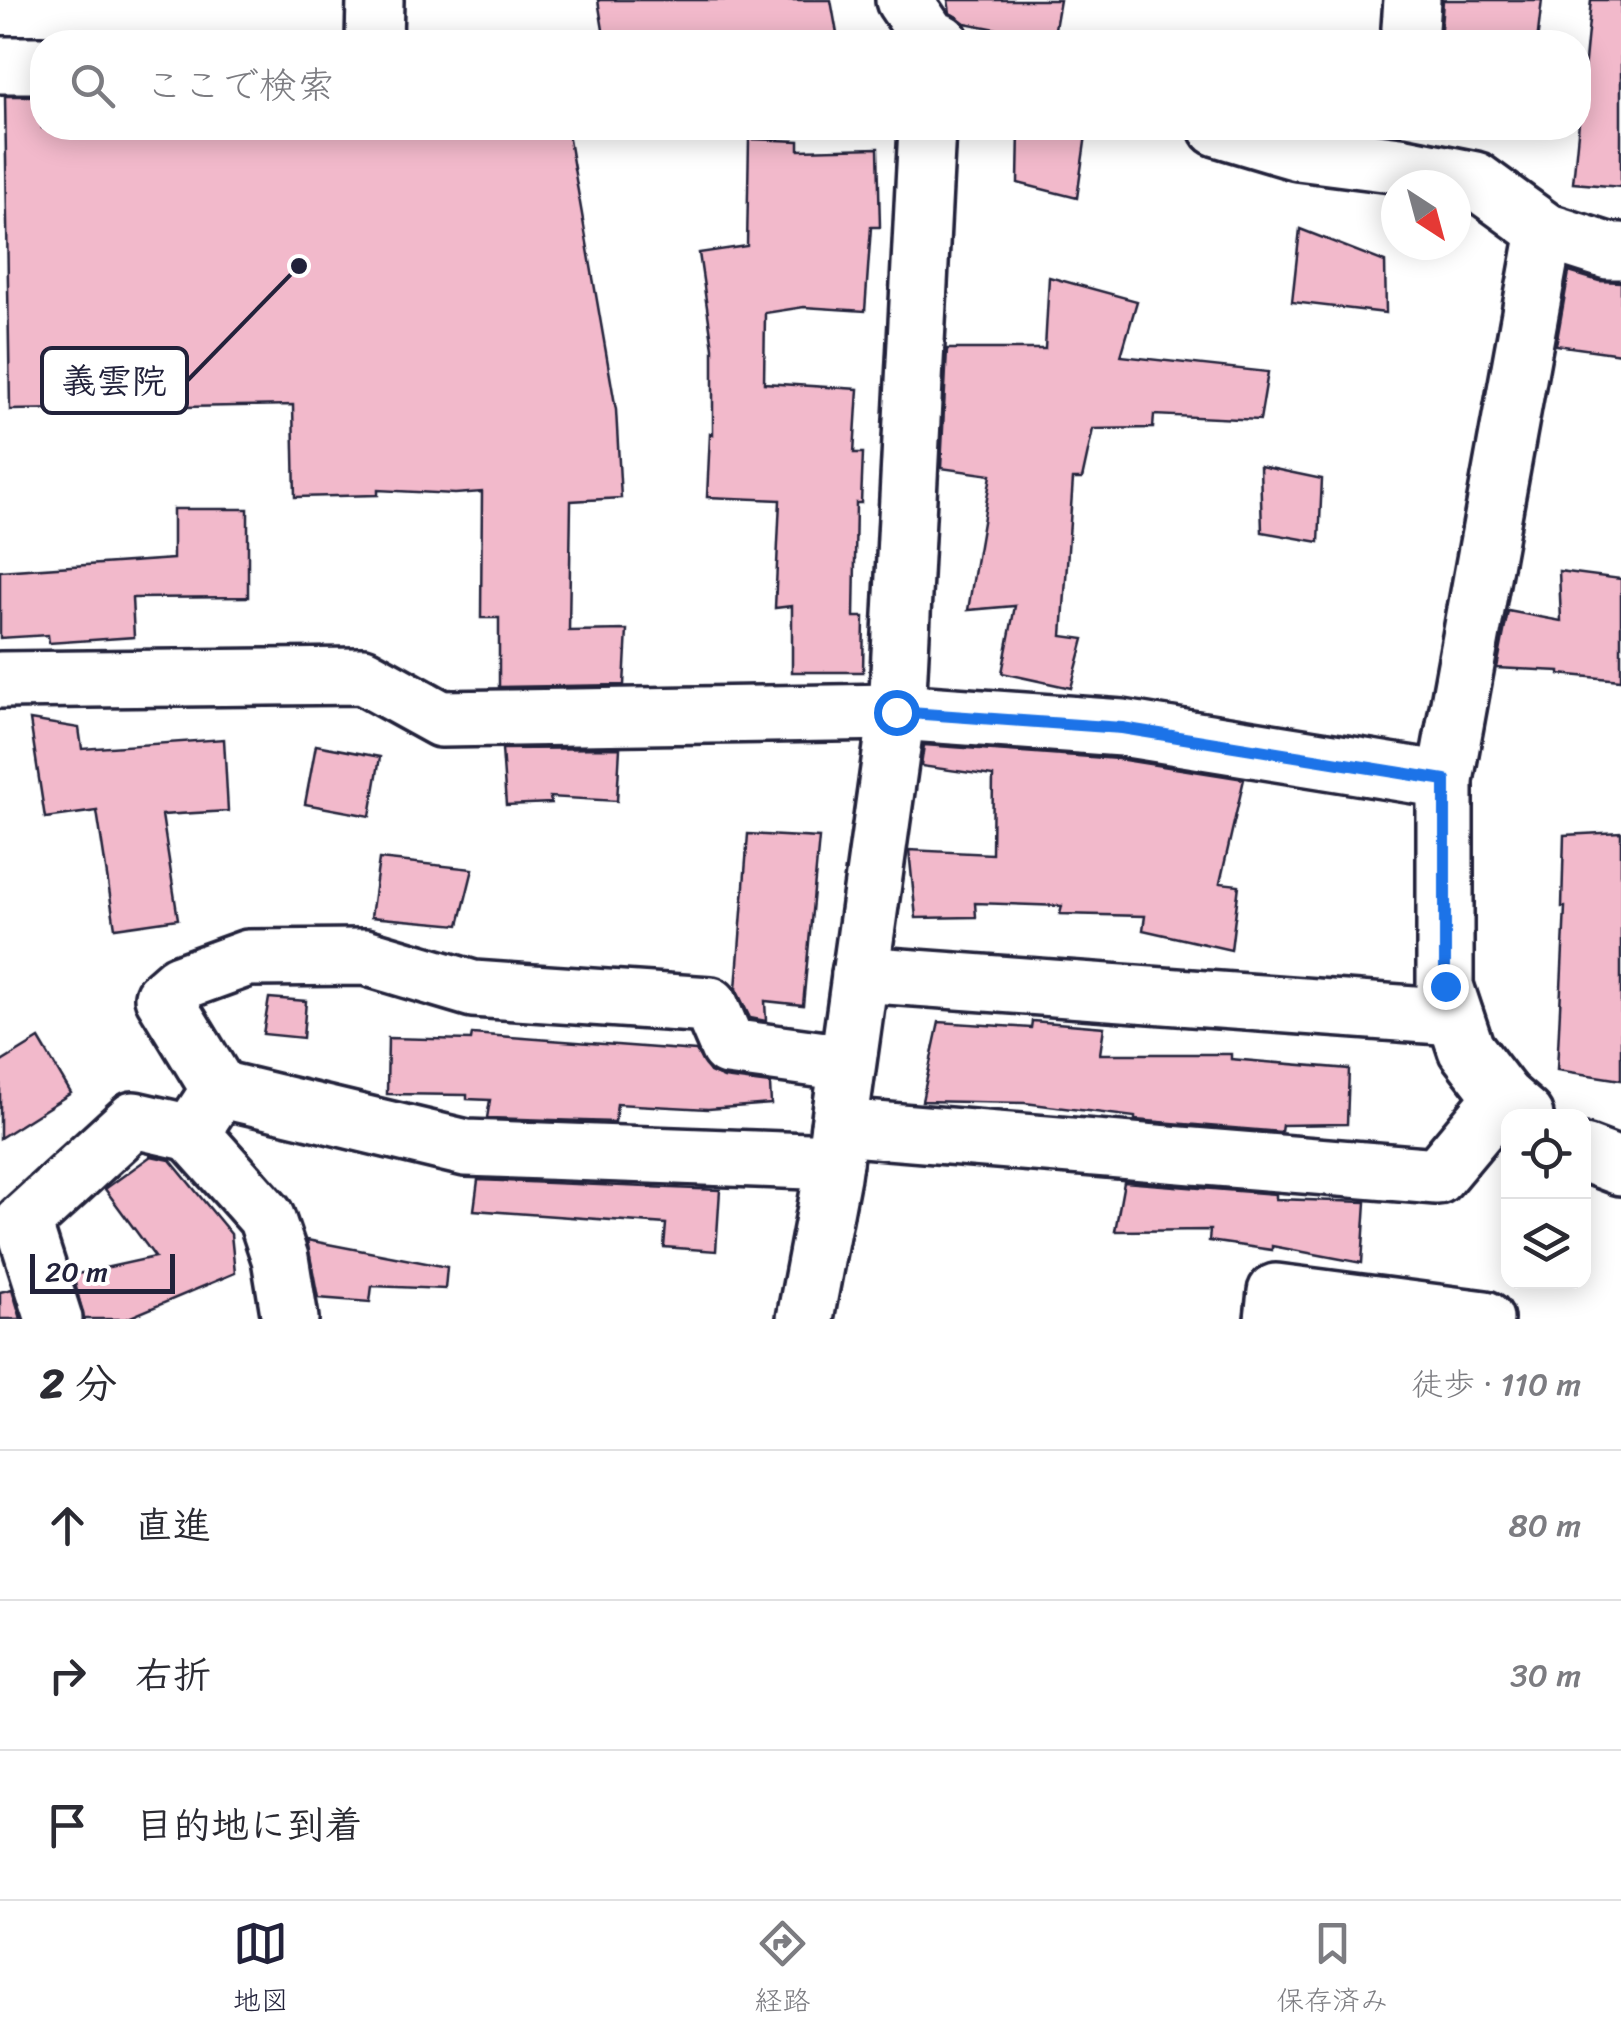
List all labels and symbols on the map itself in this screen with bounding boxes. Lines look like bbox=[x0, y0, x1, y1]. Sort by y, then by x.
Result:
north arrow bbox=[1381, 170, 1471, 260]
callout: 義雲院 bbox=[42, 348, 187, 413]
text: 義雲院 bbox=[61, 350, 167, 412]
route start bbox=[874, 690, 920, 736]
route end bbox=[1423, 964, 1469, 1010]
scale bar bbox=[30, 1249, 175, 1294]

